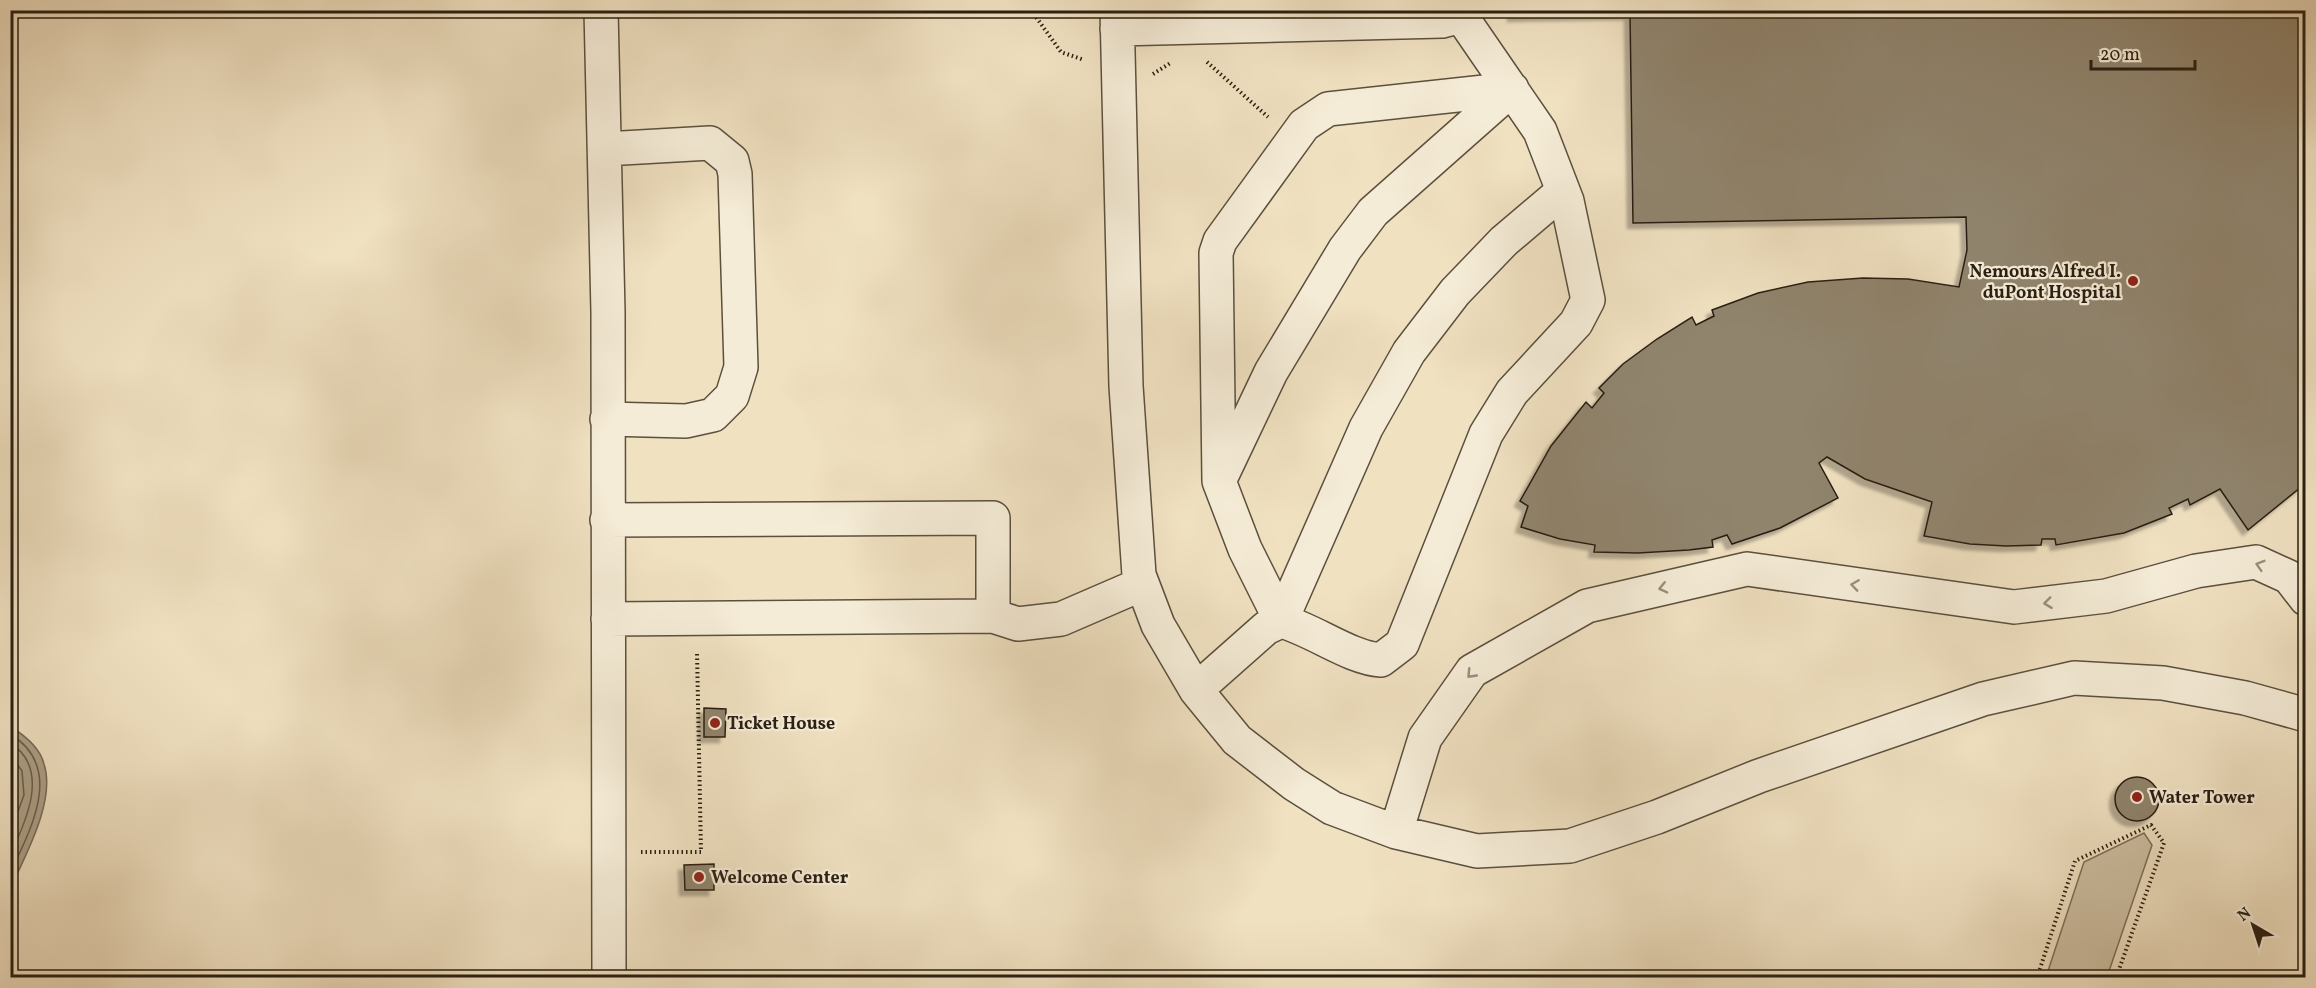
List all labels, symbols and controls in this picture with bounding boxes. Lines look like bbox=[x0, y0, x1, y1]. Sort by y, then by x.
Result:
scale bar bbox=[2091, 33, 2194, 71]
text: 20 m bbox=[2100, 43, 2140, 68]
place label: Nemours Alfred I. duPont Hospital bbox=[1970, 260, 2121, 306]
marker: Nemours Alfred I. duPont Hospital bbox=[2126, 274, 2140, 288]
one-way arrow bbox=[2256, 560, 2266, 572]
one-way arrow bbox=[1850, 579, 1860, 591]
one-way arrow bbox=[1659, 581, 1669, 594]
one-way arrow bbox=[2043, 596, 2053, 609]
one-way arrow bbox=[1467, 668, 1478, 678]
place label: Ticket House bbox=[727, 712, 835, 737]
marker: Ticket House bbox=[708, 716, 722, 730]
place label: Water Tower bbox=[2149, 786, 2255, 811]
marker: Water Tower bbox=[2130, 790, 2144, 804]
place label: Welcome Center bbox=[711, 866, 849, 891]
marker: Welcome Center bbox=[692, 870, 706, 884]
north arrow bbox=[2223, 895, 2283, 955]
text: N bbox=[2233, 902, 2257, 927]

